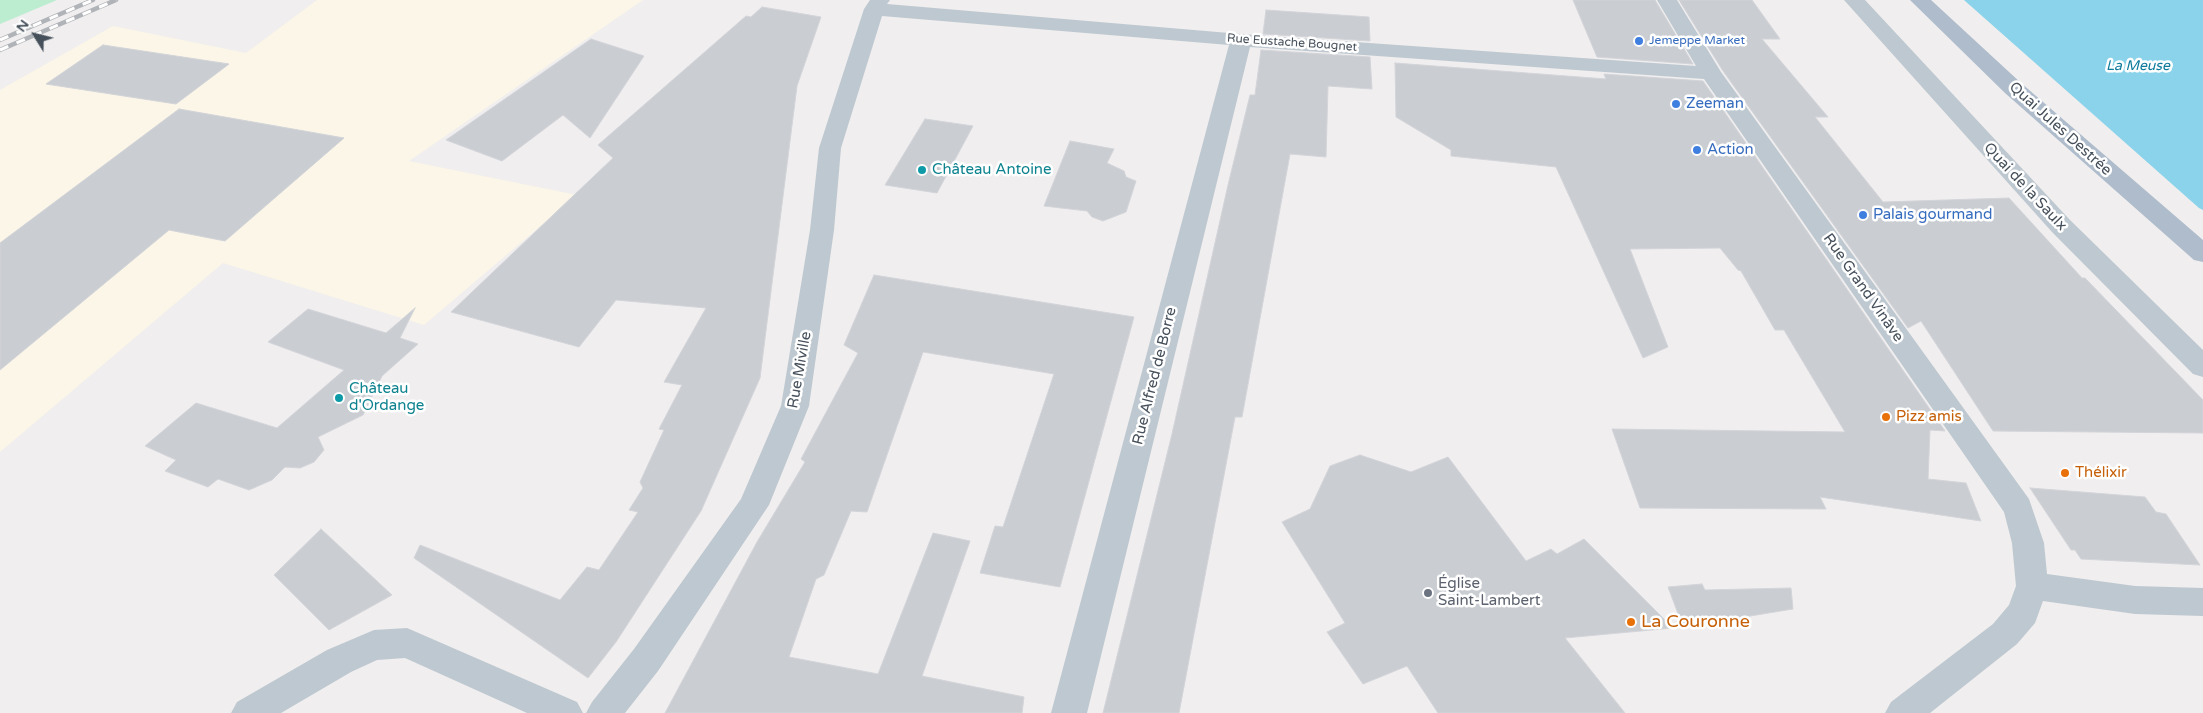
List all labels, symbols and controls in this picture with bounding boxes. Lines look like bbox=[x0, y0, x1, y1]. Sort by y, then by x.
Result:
north arrow bbox=[10, 10, 60, 60]
text: N bbox=[12, 16, 33, 35]
street label: Rue Eustache Bougnet bbox=[1226, 31, 1358, 55]
place label: Jemeppe Market bbox=[1649, 34, 1745, 48]
marker: Jemeppe Market bbox=[1633, 35, 1645, 47]
water label: La Meuse bbox=[2106, 58, 2170, 74]
street label: Quai Jules Destrée bbox=[2005, 78, 2115, 180]
place label: Zeeman bbox=[1686, 95, 1744, 113]
marker: Zeeman bbox=[1670, 98, 1682, 110]
street label: Quai de la Saulx bbox=[1980, 139, 2070, 235]
place label: Action bbox=[1707, 141, 1754, 159]
marker: Action bbox=[1691, 144, 1703, 156]
place label: Château Antoine bbox=[932, 161, 1051, 179]
marker: Château Antoine bbox=[916, 164, 928, 176]
place label: Palais gourmand bbox=[1873, 206, 1992, 224]
marker: Palais gourmand bbox=[1857, 209, 1869, 221]
street label: Rue Grand Vinâve bbox=[1819, 230, 1907, 346]
street label: Rue Alfred de Borre bbox=[1129, 305, 1181, 447]
street label: Rue Miville bbox=[784, 330, 816, 410]
place label: Château d'Ordange bbox=[349, 380, 424, 415]
marker: Château d'Ordange bbox=[333, 392, 345, 404]
place label: Pizz amis bbox=[1896, 408, 1962, 426]
marker: Pizz amis bbox=[1880, 411, 1892, 423]
place label: Thélixir bbox=[2075, 464, 2127, 482]
marker: Thélixir bbox=[2059, 467, 2071, 479]
place label: Église Saint-Lambert bbox=[1438, 575, 1540, 610]
marker: Église Saint-Lambert bbox=[1422, 587, 1434, 599]
place label: La Couronne bbox=[1641, 611, 1750, 633]
marker: La Couronne bbox=[1625, 616, 1637, 628]

